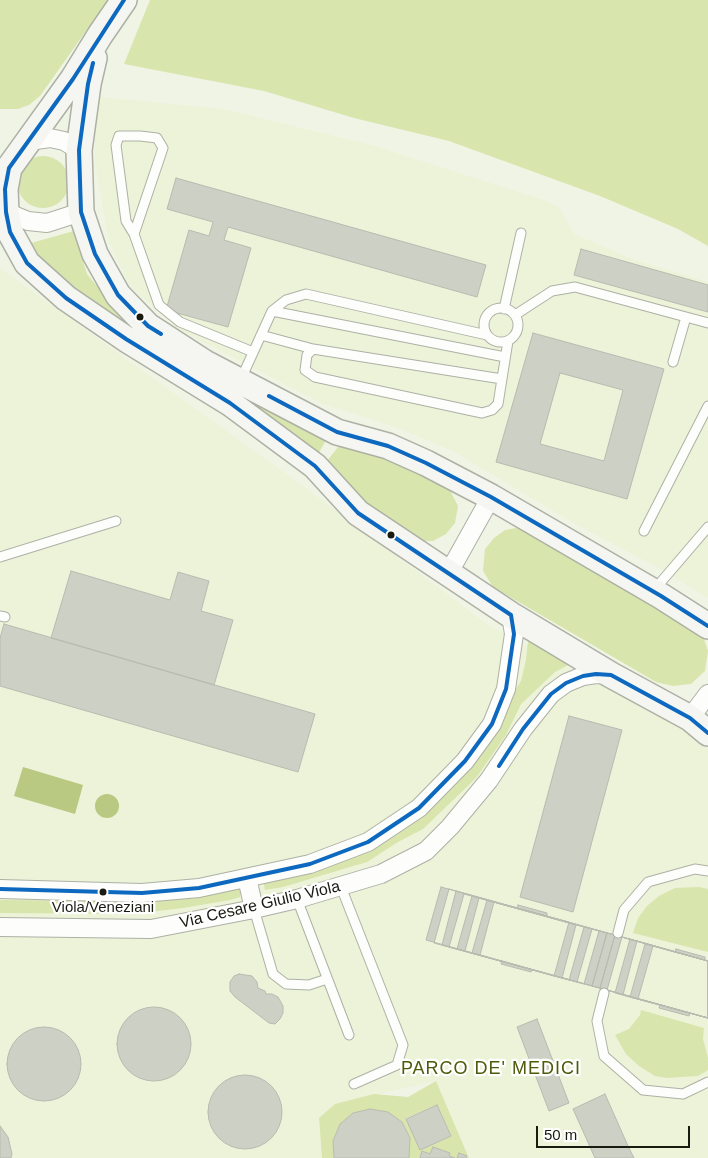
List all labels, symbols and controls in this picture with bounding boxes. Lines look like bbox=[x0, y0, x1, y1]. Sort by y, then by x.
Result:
unlabelled marker bbox=[135, 312, 145, 322]
unlabelled marker bbox=[386, 530, 396, 540]
street label: Via Cesare Giulio Viola bbox=[178, 877, 342, 933]
marker: Viola/Veneziani bbox=[98, 887, 108, 897]
place label: Viola/Veneziani bbox=[52, 899, 154, 917]
district label: PARCO DE' MEDICI bbox=[399, 1058, 583, 1080]
scale bar bbox=[538, 1116, 692, 1148]
text: 50 m bbox=[544, 1126, 577, 1143]

